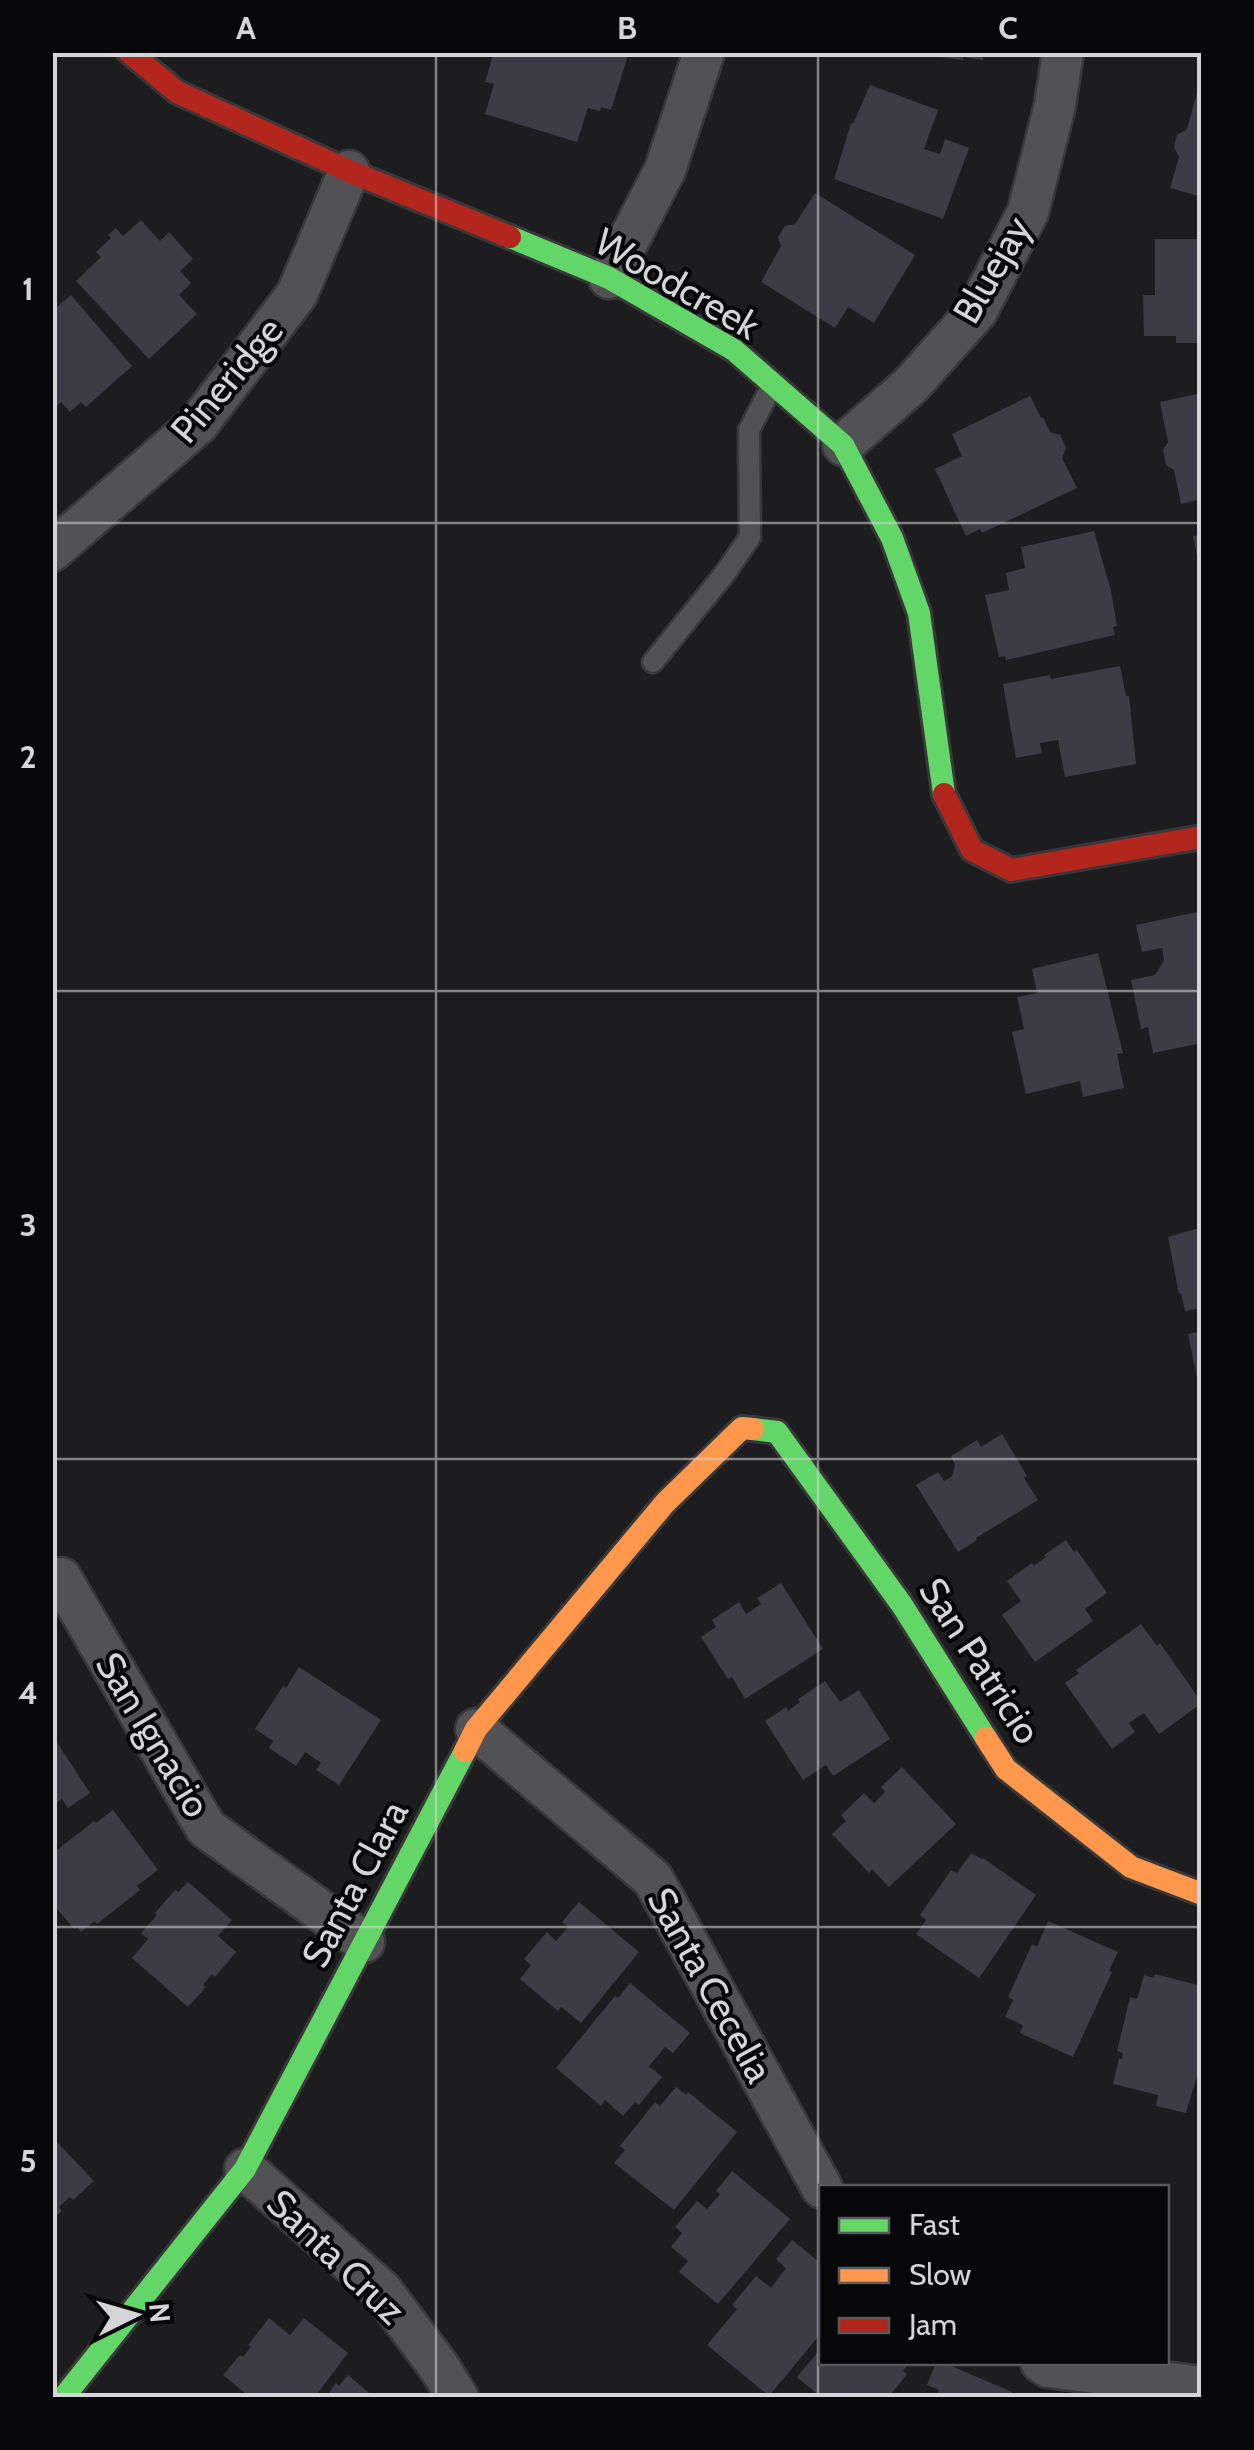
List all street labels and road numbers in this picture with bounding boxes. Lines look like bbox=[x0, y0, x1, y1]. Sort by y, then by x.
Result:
street label: Bluejay bbox=[942, 208, 1041, 332]
street label: Woodcreek bbox=[587, 218, 768, 349]
street label: Pineridge bbox=[160, 307, 293, 452]
street label: San Patricio bbox=[909, 1569, 1051, 1753]
street label: San Ignacio bbox=[86, 1644, 221, 1826]
street label: Santa Clara bbox=[291, 1793, 418, 1975]
street label: Santa Cecelia bbox=[638, 1879, 783, 2090]
street label: Santa Cruz bbox=[257, 2179, 415, 2334]

